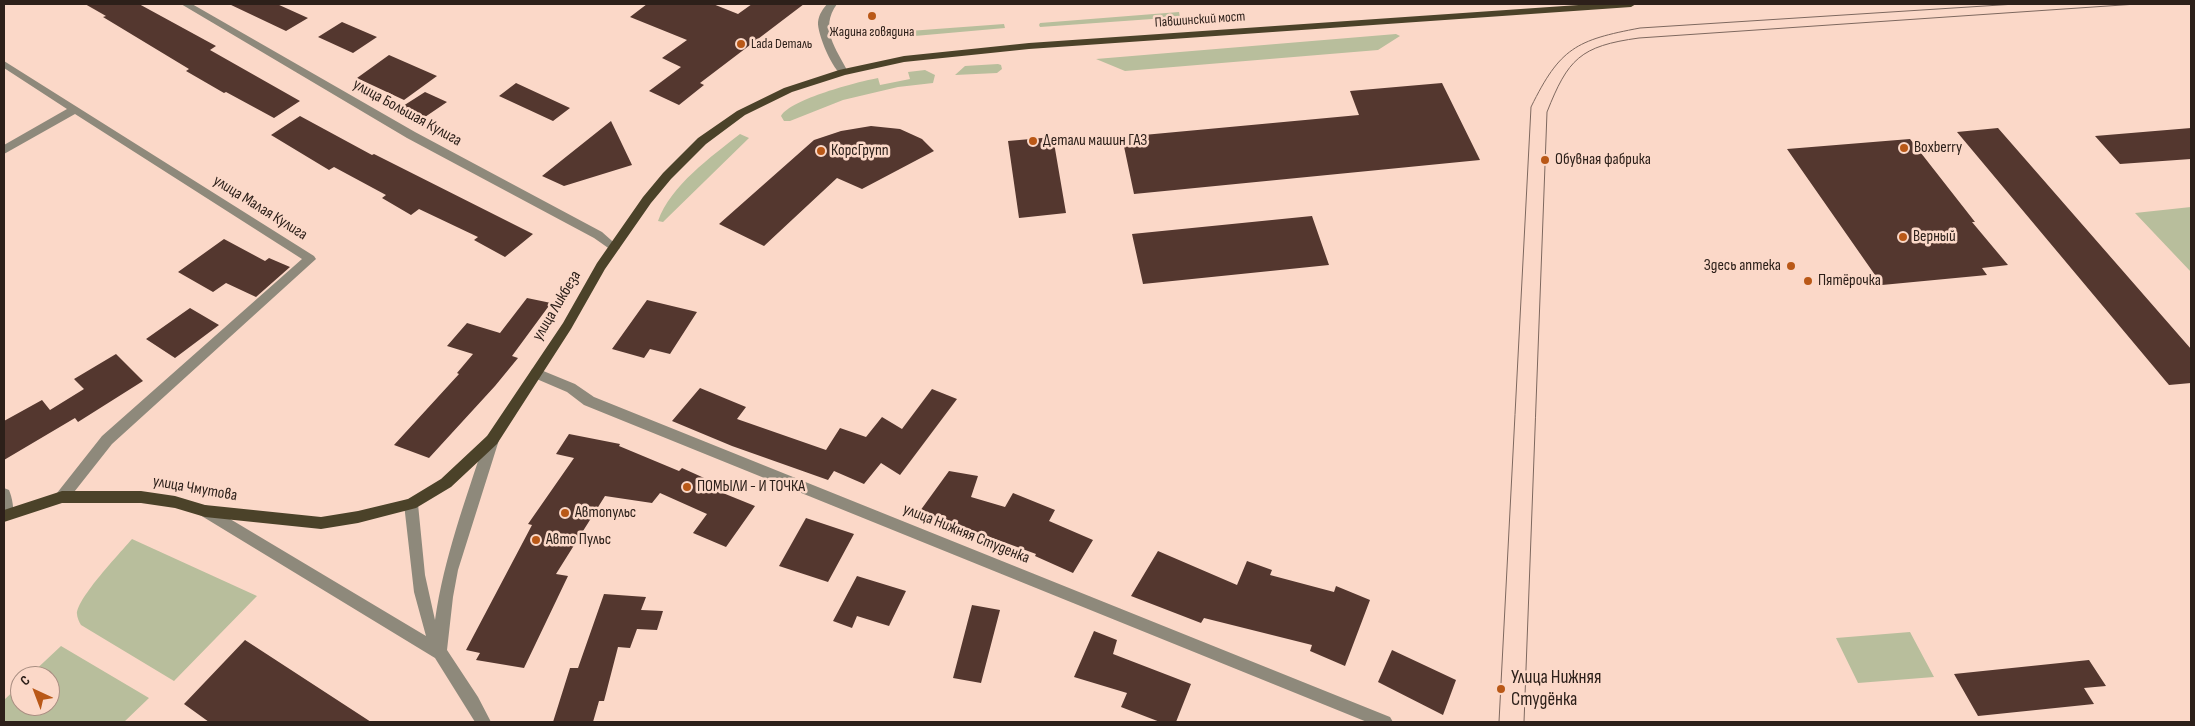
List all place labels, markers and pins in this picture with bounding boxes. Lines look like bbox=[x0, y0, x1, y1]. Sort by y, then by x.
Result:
marker: Жадина говядина bbox=[866, 10, 878, 22]
place label: Жадина говядина bbox=[830, 24, 914, 40]
place label: Lada Dеталь bbox=[751, 36, 812, 52]
marker: Lada Dеталь bbox=[735, 38, 747, 50]
place label: Детали машин ГАЗ bbox=[1043, 131, 1147, 151]
marker: Детали машин ГАЗ bbox=[1027, 135, 1039, 147]
place label: Boxberry bbox=[1914, 138, 1962, 158]
place label: КорсГрупп bbox=[831, 141, 889, 161]
marker: Boxberry bbox=[1898, 142, 1910, 154]
marker: КорсГрупп bbox=[815, 145, 827, 157]
place label: Обувная фабрика bbox=[1555, 150, 1651, 170]
marker: Обувная фабрика bbox=[1539, 154, 1551, 166]
place label: Верный bbox=[1913, 227, 1956, 247]
marker: Верный bbox=[1897, 231, 1909, 243]
place label: Здесь аптека bbox=[1704, 256, 1781, 276]
marker: Здесь аптека bbox=[1785, 260, 1797, 272]
place label: Пятёрочка bbox=[1818, 271, 1881, 291]
marker: Пятёрочка bbox=[1802, 275, 1814, 287]
place label: ПОМЫЛИ - И ТОЧКА bbox=[697, 477, 805, 497]
marker: ПОМЫЛИ - И ТОЧКА bbox=[681, 481, 693, 493]
place label: Автопульс bbox=[575, 503, 636, 523]
marker: Автопульс bbox=[559, 507, 571, 519]
place label: Авто Пульс bbox=[546, 530, 611, 550]
marker: Авто Пульс bbox=[530, 534, 542, 546]
place label: Улица Нижняя Студёнка bbox=[1511, 667, 1601, 711]
marker: Улица Нижняя Студёнка bbox=[1495, 683, 1507, 695]

